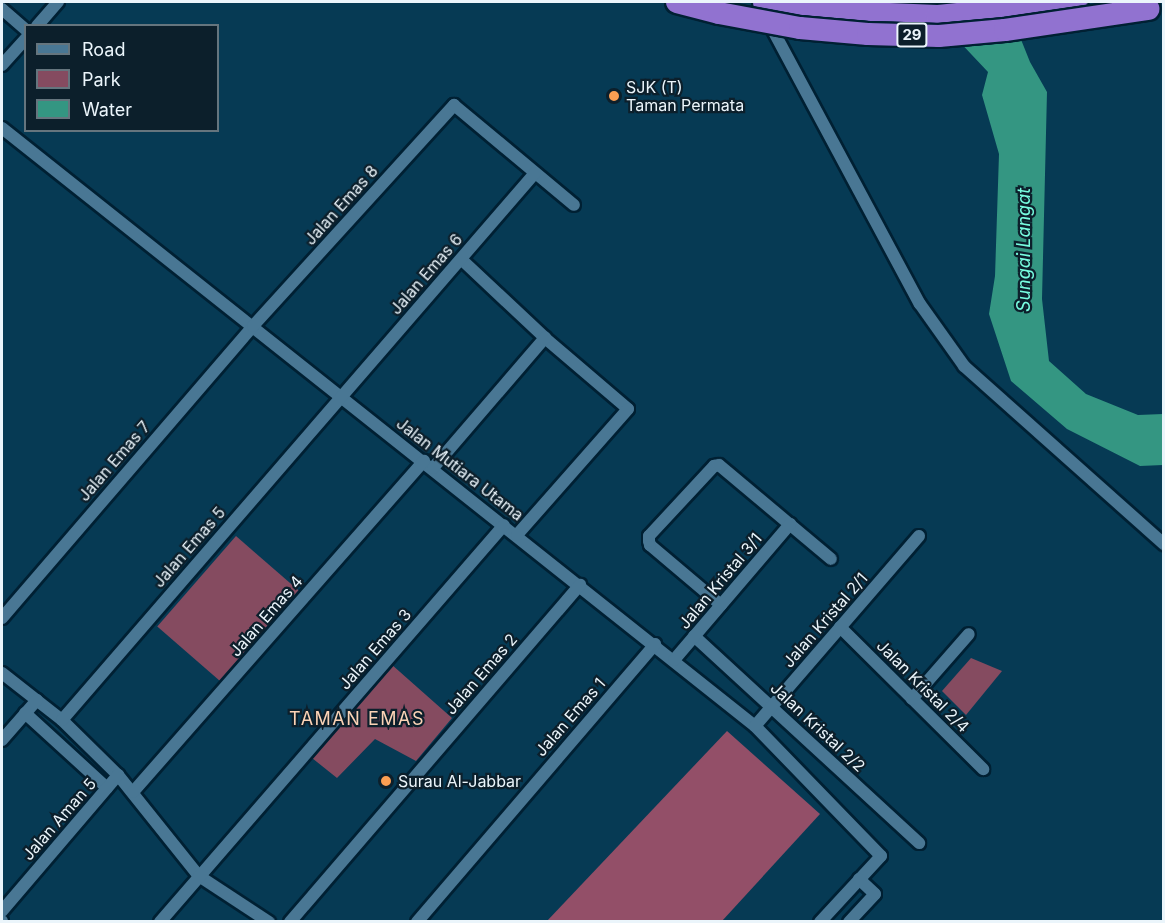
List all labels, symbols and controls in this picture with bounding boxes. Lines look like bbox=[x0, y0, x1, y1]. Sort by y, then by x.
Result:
road number: 29 bbox=[896, 23, 928, 47]
legend bbox=[24, 24, 219, 132]
text: Road bbox=[82, 39, 125, 60]
text: Park bbox=[82, 69, 121, 90]
place label: SJK (T) Taman Permata bbox=[626, 77, 744, 115]
marker: SJK (T) Taman Permata bbox=[607, 89, 621, 103]
text: Water bbox=[82, 99, 132, 120]
street label: Jalan Emas 8 bbox=[300, 161, 382, 249]
water label: Sungai Langat bbox=[1013, 188, 1035, 312]
street label: Jalan Emas 6 bbox=[386, 230, 466, 318]
street label: Jalan Mutiara Utama bbox=[393, 414, 527, 524]
street label: Jalan Emas 7 bbox=[74, 417, 154, 505]
street label: Jalan Emas 5 bbox=[149, 503, 229, 591]
street label: Jalan Kristal 3/1 bbox=[674, 529, 766, 633]
street label: Jalan Kristal 2/1 bbox=[779, 569, 871, 671]
street label: Jalan Emas 4 bbox=[226, 572, 306, 660]
street label: Jalan Emas 3 bbox=[335, 605, 415, 693]
street label: Jalan Emas 2 bbox=[441, 630, 521, 718]
street label: Jalan Kristal 2/4 bbox=[873, 636, 973, 736]
street label: Jalan Emas 1 bbox=[531, 674, 609, 760]
street label: Jalan Kristal 2/2 bbox=[767, 678, 869, 776]
district label: TAMAN EMAS bbox=[289, 708, 425, 730]
place label: Surau Al-Jabbar bbox=[398, 771, 521, 791]
street label: Jalan Aman 5 bbox=[18, 774, 100, 864]
marker: Surau Al-Jabbar bbox=[379, 774, 393, 788]

